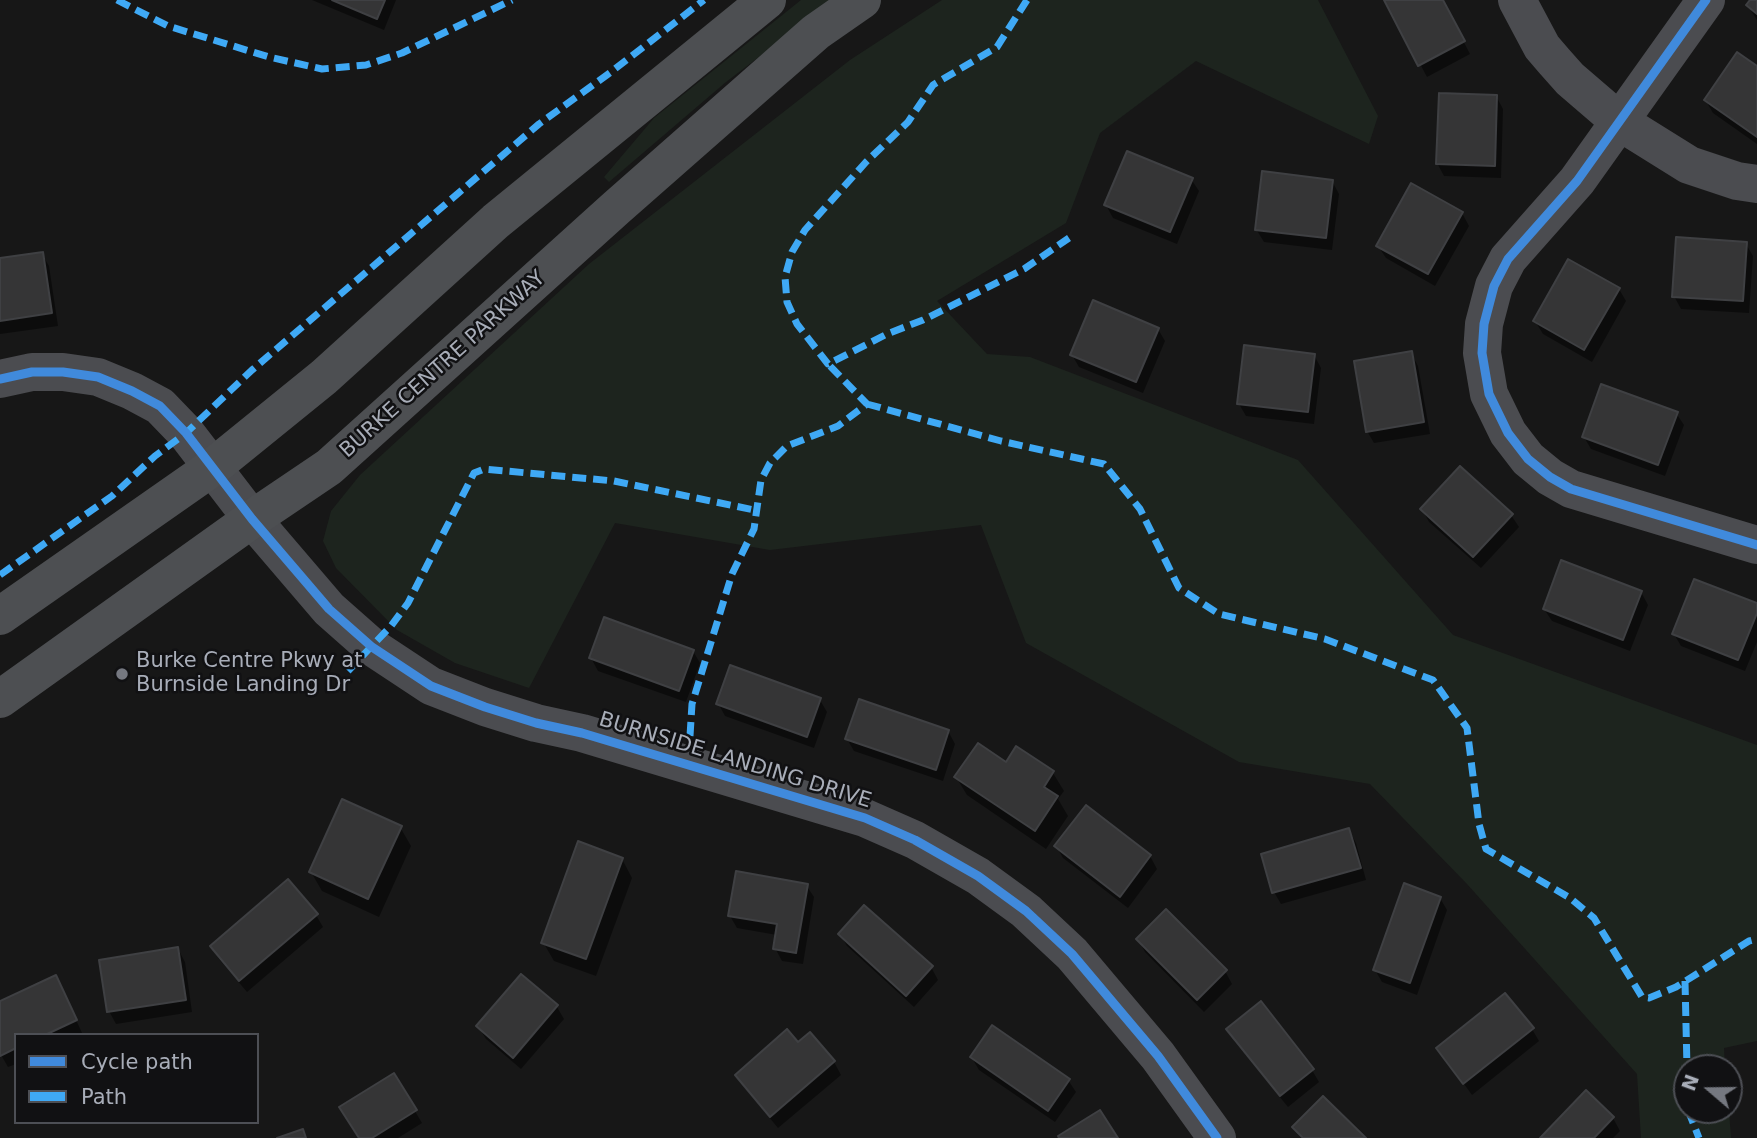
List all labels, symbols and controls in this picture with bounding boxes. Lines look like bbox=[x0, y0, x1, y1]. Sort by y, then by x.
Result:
street label: BURKE CENTRE PARKWAY bbox=[335, 266, 551, 464]
place label: Burke Centre Pkwy at Burnside Landing Dr bbox=[136, 649, 362, 699]
marker: Burke Centre Pkwy at Burnside Landing Dr bbox=[114, 666, 130, 682]
street label: BURNSIDE LANDING DRIVE bbox=[596, 707, 874, 815]
legend bbox=[14, 1033, 259, 1124]
text: Cycle path bbox=[81, 1050, 193, 1074]
north arrow bbox=[1673, 1054, 1743, 1124]
text: N bbox=[1677, 1071, 1703, 1094]
text: Path bbox=[81, 1085, 127, 1109]

